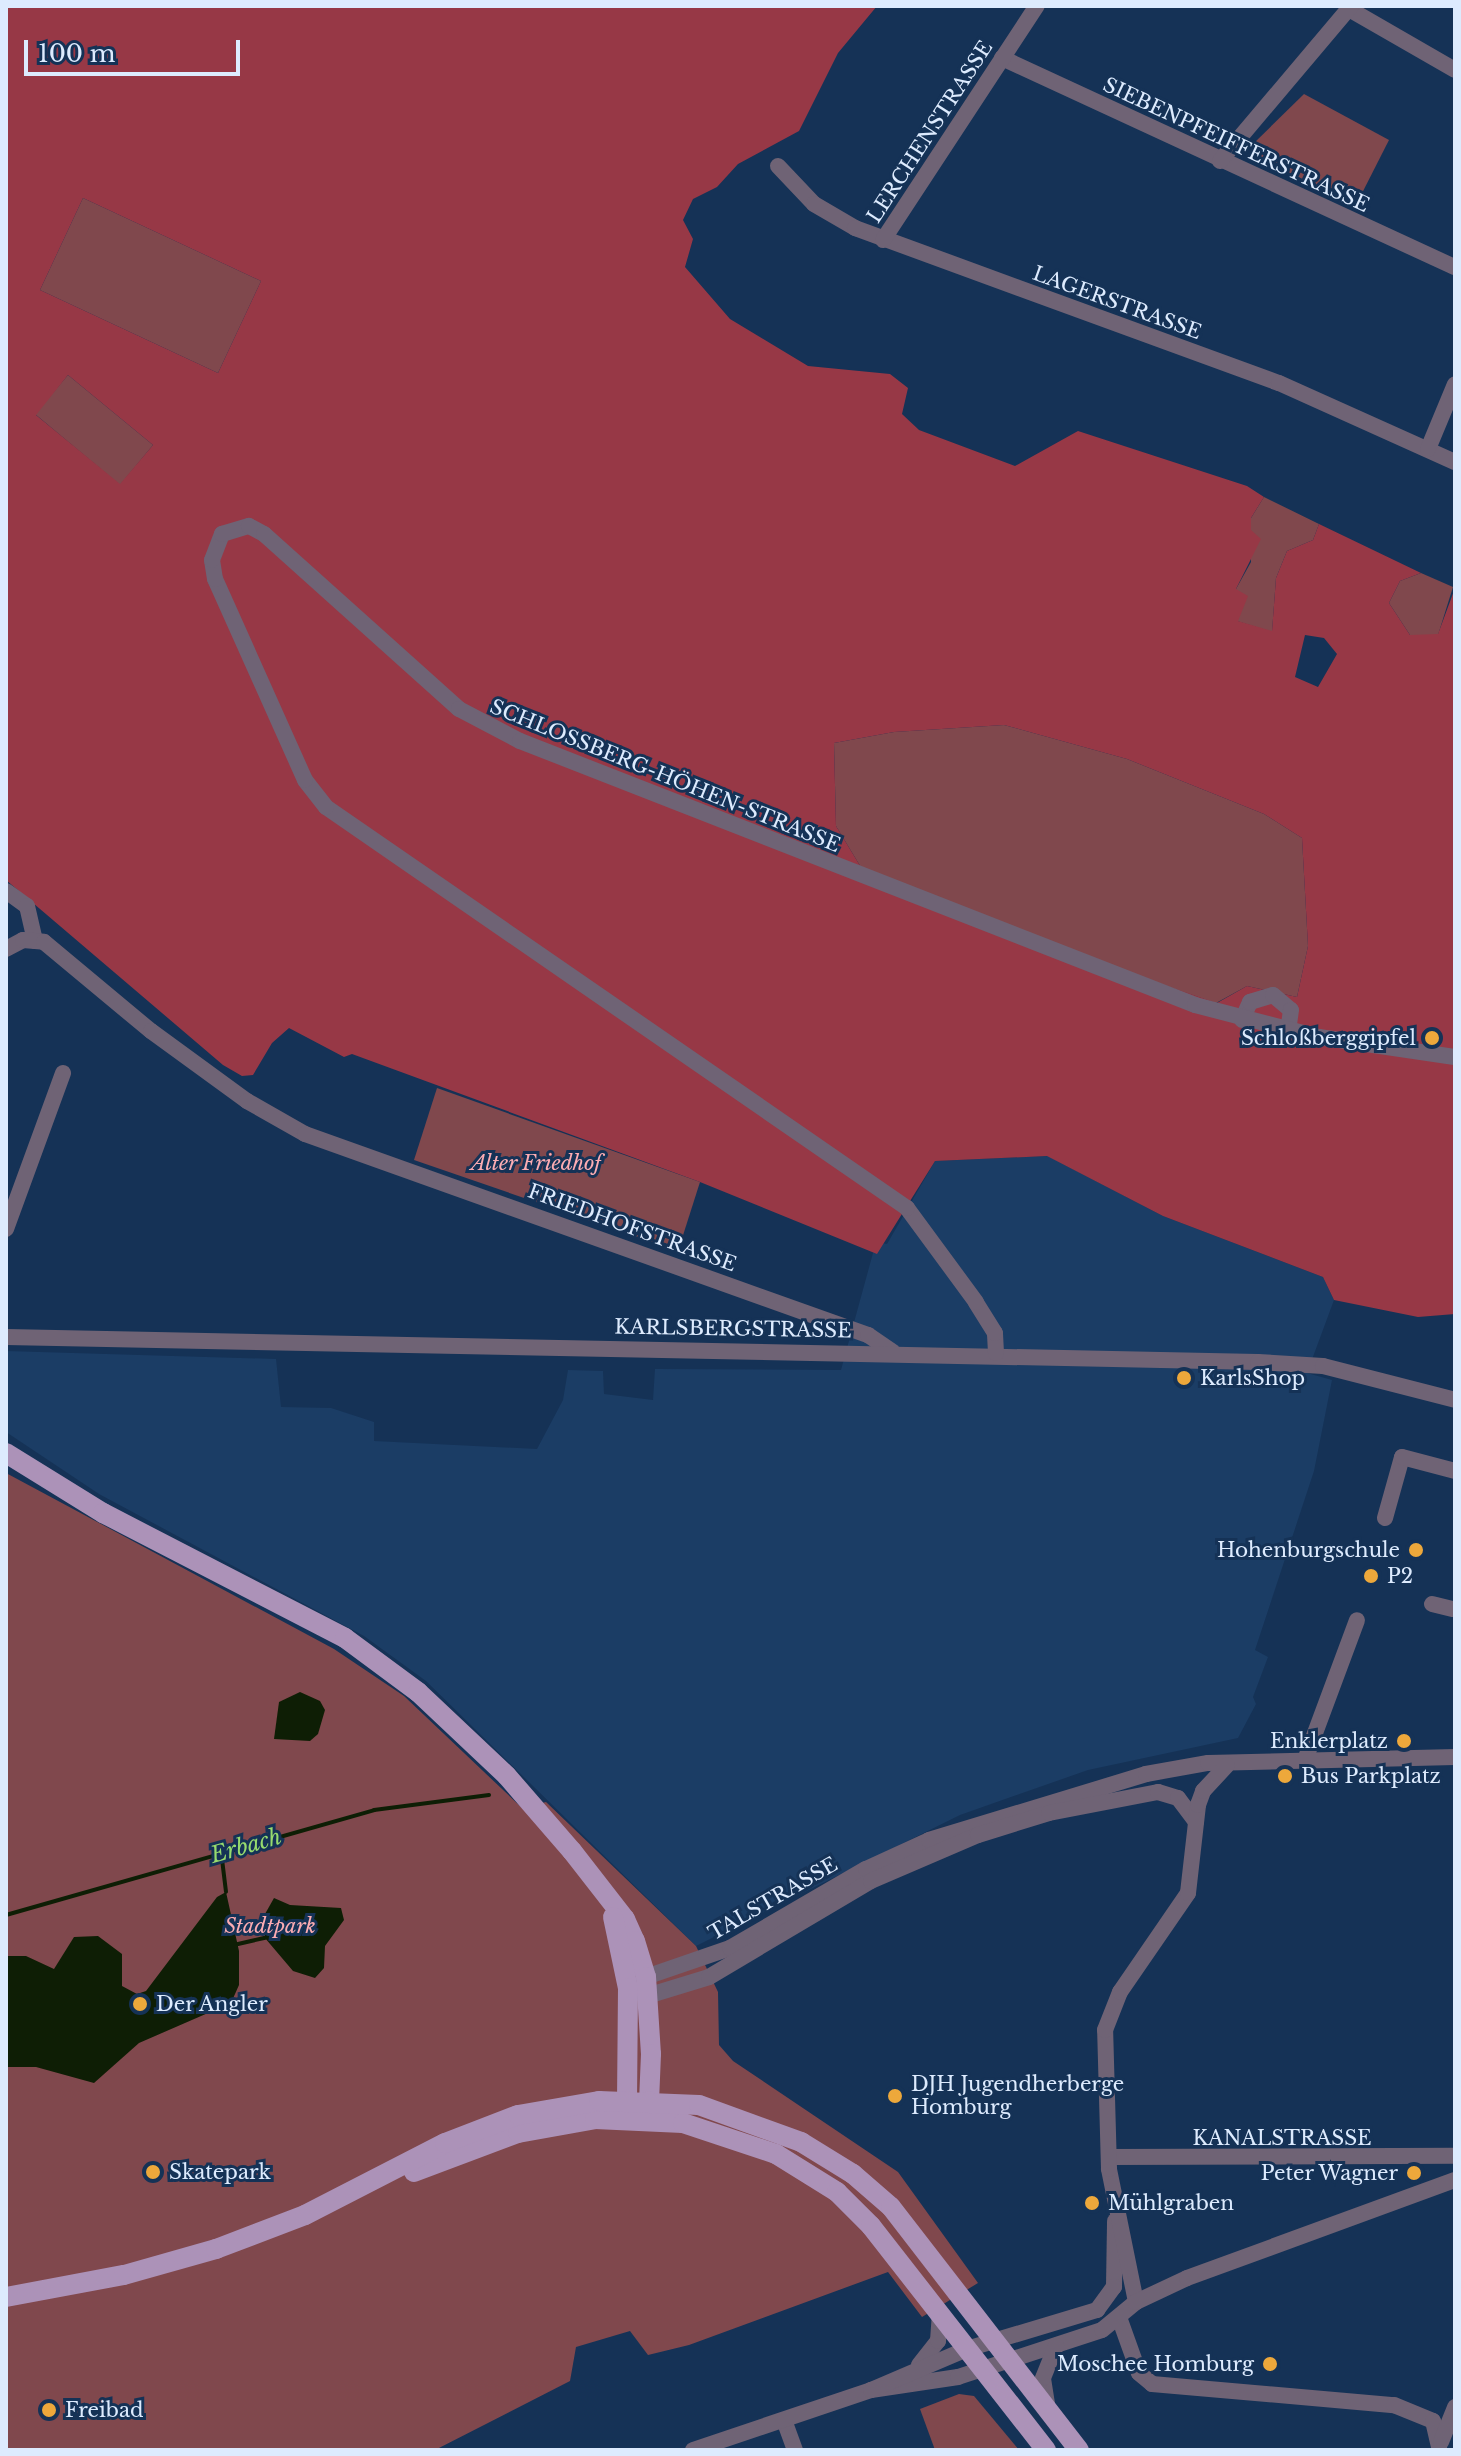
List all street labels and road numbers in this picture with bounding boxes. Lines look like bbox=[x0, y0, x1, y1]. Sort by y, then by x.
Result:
street label: LERCHENSTRASSE bbox=[862, 37, 998, 227]
street label: SIEBENPFEIFFERSTRASSE bbox=[1099, 73, 1373, 217]
street label: LAGERSTRASSE bbox=[1029, 261, 1205, 345]
street label: SCHLOSSBERG-HÖHEN-STRASSE bbox=[486, 695, 844, 857]
street label: FRIEDHOFSTRASSE bbox=[525, 1179, 739, 1277]
street label: KARLSBERGSTRASSE bbox=[614, 1315, 852, 1343]
street label: TALSTRASSE bbox=[704, 1852, 842, 1946]
street label: KANALSTRASSE bbox=[1192, 2126, 1372, 2150]

